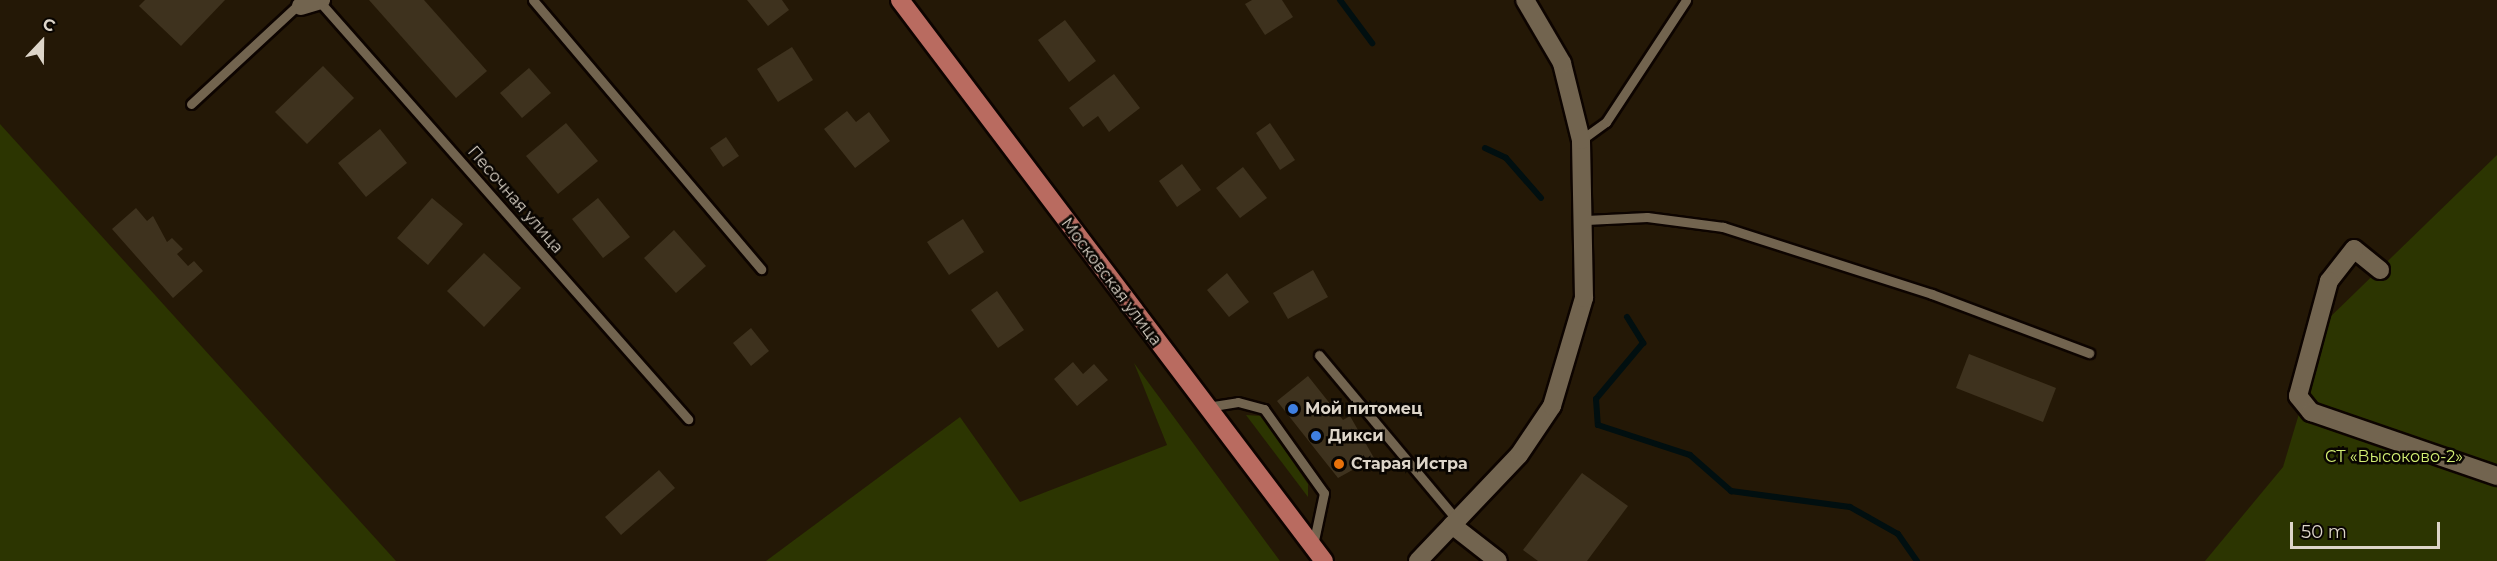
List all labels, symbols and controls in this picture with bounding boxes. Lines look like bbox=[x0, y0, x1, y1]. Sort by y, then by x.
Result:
north arrow bbox=[12, 12, 72, 72]
text: С bbox=[40, 14, 58, 36]
street label: Песочная улица bbox=[463, 143, 567, 257]
street label: Московская улица bbox=[1057, 214, 1165, 350]
place label: Мой питомец bbox=[1305, 399, 1422, 419]
marker: Мой питомец bbox=[1286, 402, 1300, 416]
place label: Дикси bbox=[1328, 426, 1384, 446]
marker: Дикси bbox=[1309, 429, 1323, 443]
park label: СТ «Высоково-2» bbox=[2325, 447, 2463, 467]
place label: Старая Истра bbox=[1351, 454, 1468, 474]
marker: Старая Истра bbox=[1332, 457, 1346, 471]
scale bar bbox=[2293, 510, 2443, 548]
text: 50 m bbox=[2301, 521, 2347, 543]

